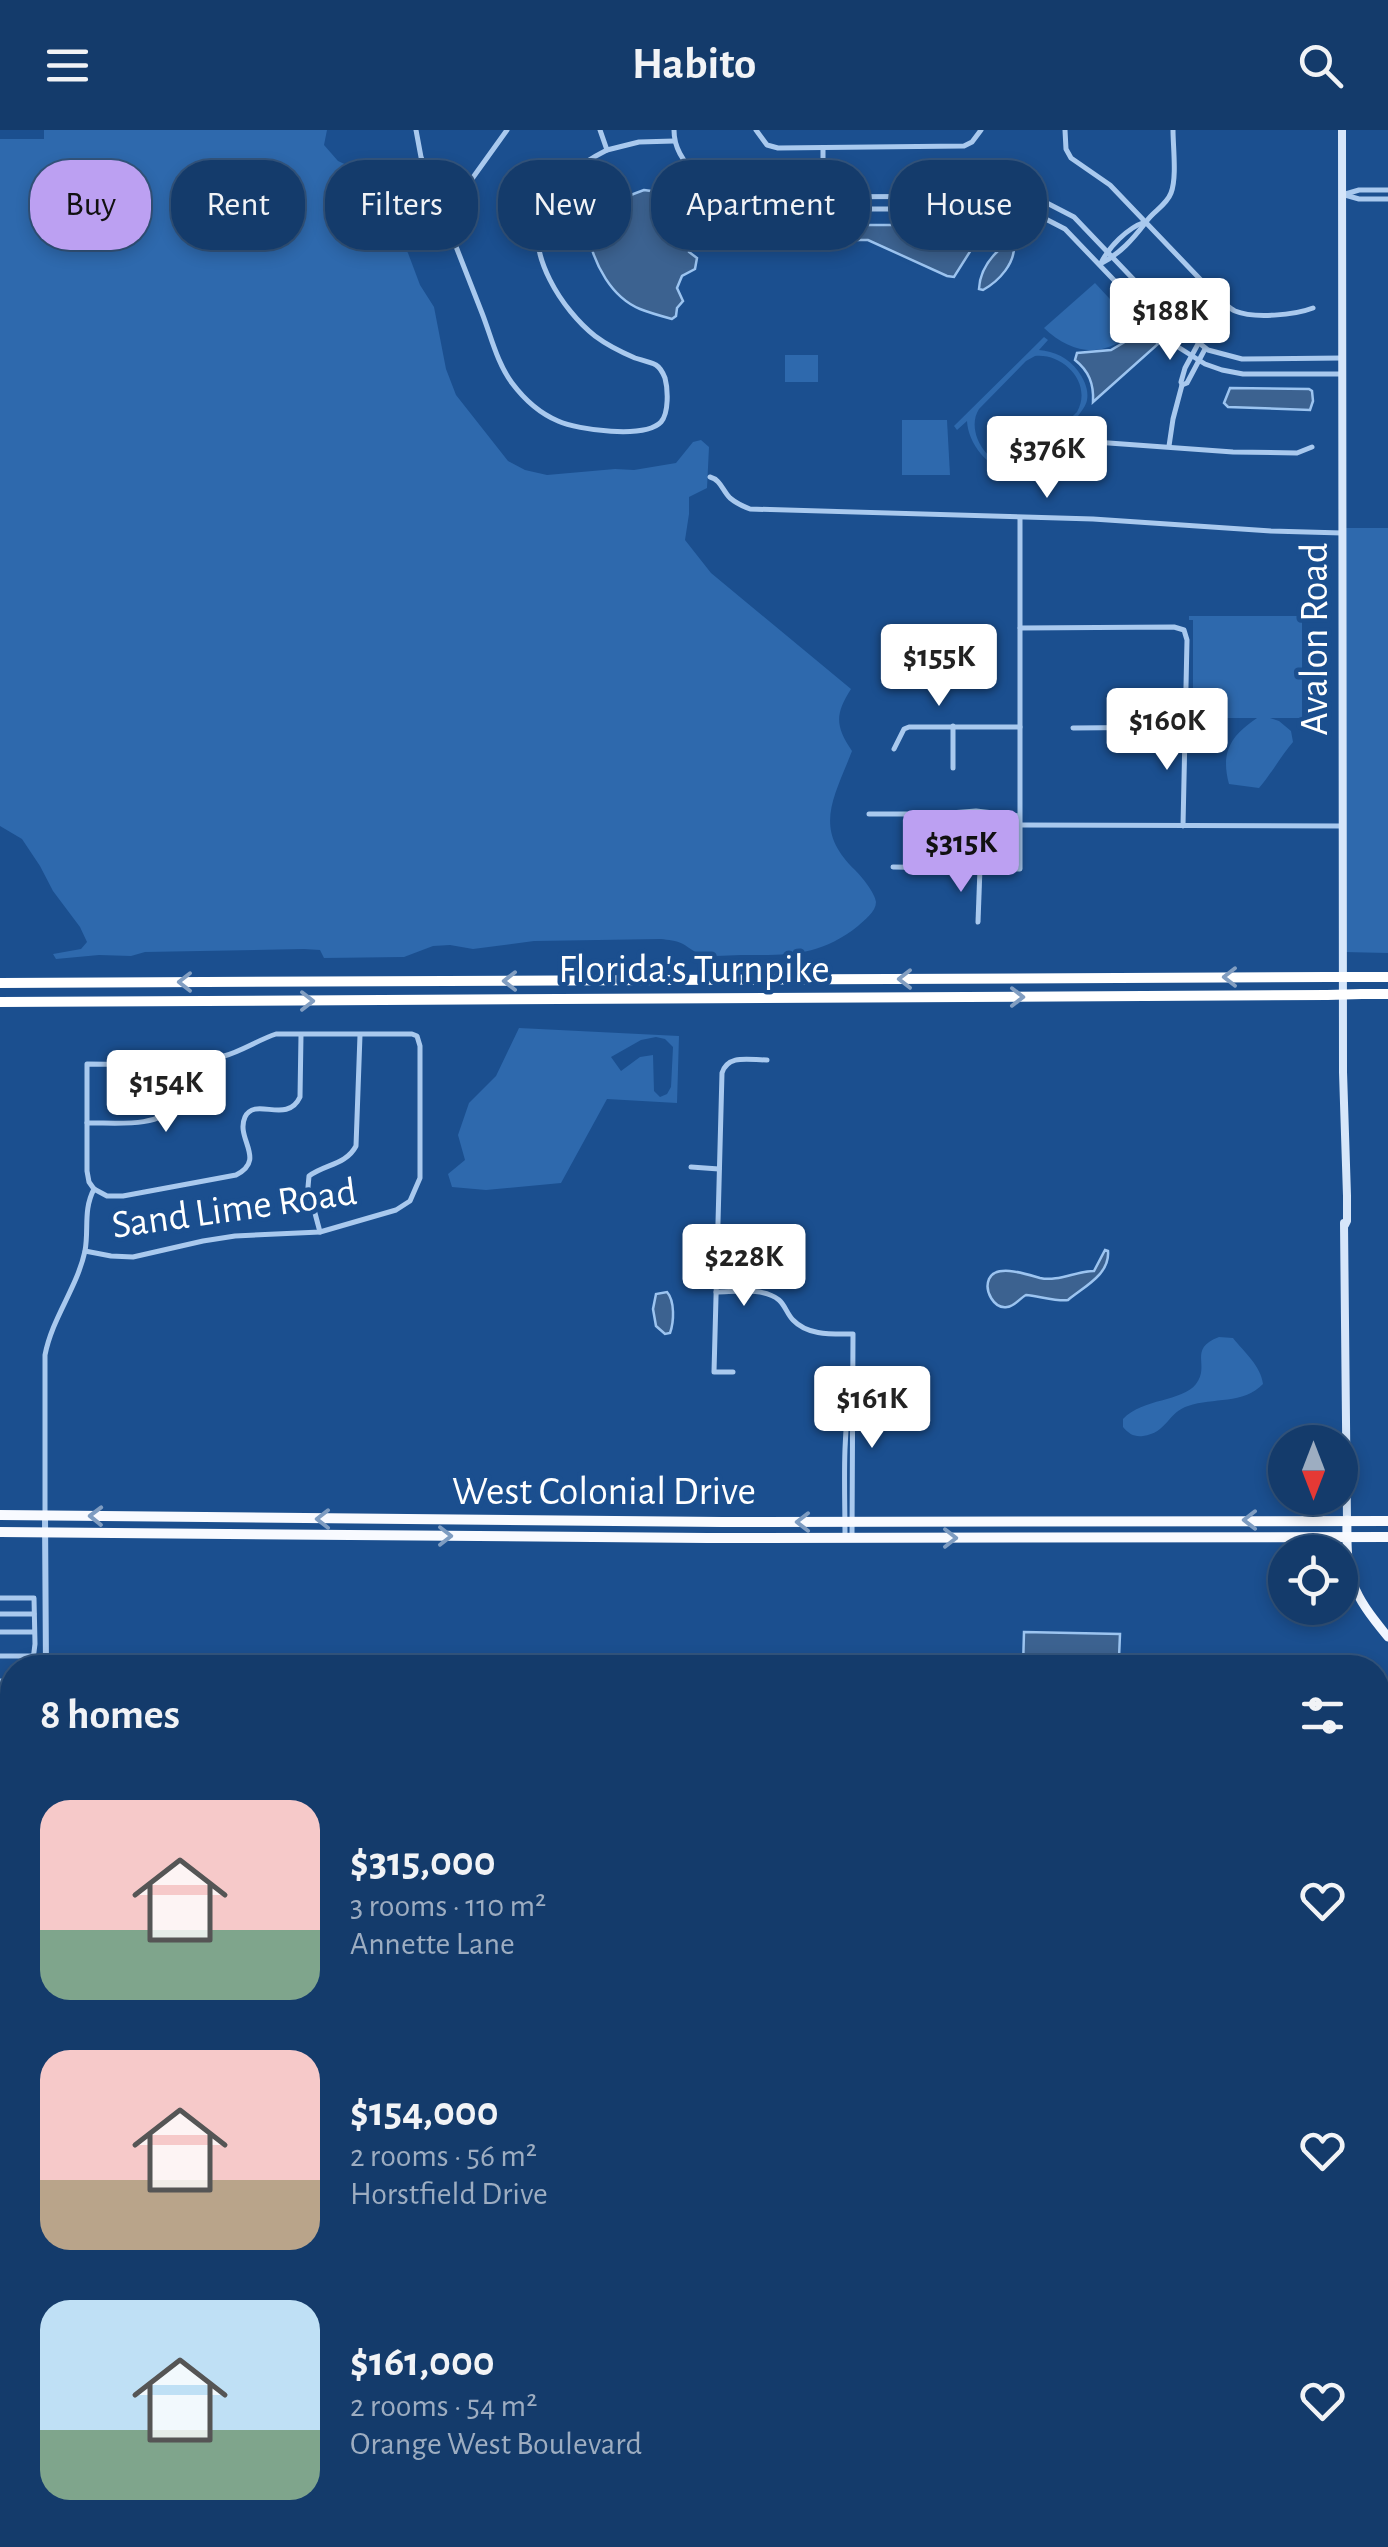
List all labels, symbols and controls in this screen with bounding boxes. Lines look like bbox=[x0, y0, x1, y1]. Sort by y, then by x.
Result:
icon: menu bbox=[40, 38, 95, 93]
icon: search bbox=[1293, 38, 1348, 93]
text: Habito bbox=[632, 42, 756, 87]
chip: Buy bbox=[30, 160, 151, 250]
chip: Rent bbox=[171, 160, 305, 250]
chip: Filters bbox=[325, 160, 478, 250]
chip: New bbox=[498, 160, 631, 250]
chip: Apartment bbox=[651, 160, 870, 250]
chip: House bbox=[890, 160, 1047, 250]
pin: $188K bbox=[1100, 278, 1240, 363]
text: $188K bbox=[1132, 294, 1208, 326]
pin: $376K bbox=[977, 416, 1117, 501]
text: $376K bbox=[1009, 432, 1085, 464]
street label: Avalon Road bbox=[1295, 542, 1335, 736]
pin: $155K bbox=[869, 624, 1009, 709]
text: $155K bbox=[903, 640, 975, 672]
pin: $160K bbox=[1097, 688, 1237, 773]
text: $160K bbox=[1129, 704, 1205, 736]
pin: $315K bbox=[891, 810, 1031, 895]
text: $315K bbox=[925, 826, 997, 858]
street label: Florida's Turnpike bbox=[558, 950, 830, 990]
one-way arrow bbox=[1222, 967, 1238, 988]
one-way arrow bbox=[897, 968, 912, 990]
one-way arrow bbox=[502, 970, 518, 992]
one-way arrow bbox=[177, 971, 192, 993]
one-way arrow bbox=[1010, 986, 1026, 1007]
one-way arrow bbox=[300, 990, 316, 1011]
pin: $154K bbox=[96, 1050, 236, 1135]
text: $154K bbox=[129, 1066, 203, 1098]
street label: Sand Lime Road bbox=[109, 1172, 359, 1246]
pin: $228K bbox=[674, 1224, 814, 1309]
text: $228K bbox=[704, 1240, 784, 1272]
pin: $161K bbox=[802, 1366, 942, 1451]
text: $161K bbox=[836, 1382, 908, 1414]
north arrow bbox=[1268, 1425, 1358, 1515]
map controls bbox=[1268, 1425, 1358, 1625]
street label: West Colonial Drive bbox=[452, 1472, 756, 1512]
one-way arrow bbox=[87, 1505, 102, 1527]
one-way arrow bbox=[315, 1508, 330, 1530]
one-way arrow bbox=[1241, 1510, 1257, 1531]
one-way arrow bbox=[794, 1511, 810, 1533]
one-way arrow bbox=[438, 1525, 453, 1547]
one-way arrow bbox=[942, 1527, 958, 1549]
button: locate bbox=[1268, 1535, 1358, 1625]
icon: filters bbox=[1295, 1688, 1350, 1743]
text: 8 homes bbox=[40, 1694, 180, 1736]
icon: home bbox=[120, 1840, 240, 1960]
text: $315,000 bbox=[350, 1841, 496, 1883]
icon: heart bbox=[1295, 1873, 1350, 1928]
text: 3 rooms · 110 m² bbox=[350, 1890, 546, 1922]
text: Annette Lane bbox=[350, 1928, 515, 1960]
icon: home bbox=[120, 2090, 240, 2210]
text: $154,000 bbox=[350, 2091, 499, 2133]
icon: heart bbox=[1295, 2123, 1350, 2178]
text: 2 rooms · 56 m² bbox=[350, 2140, 537, 2172]
text: Horstfield Drive bbox=[350, 2178, 548, 2210]
icon: home bbox=[120, 2340, 240, 2460]
text: $161,000 bbox=[350, 2341, 495, 2383]
icon: heart bbox=[1295, 2373, 1350, 2428]
text: 2 rooms · 54 m² bbox=[350, 2390, 537, 2422]
text: Orange West Boulevard bbox=[350, 2428, 642, 2460]

